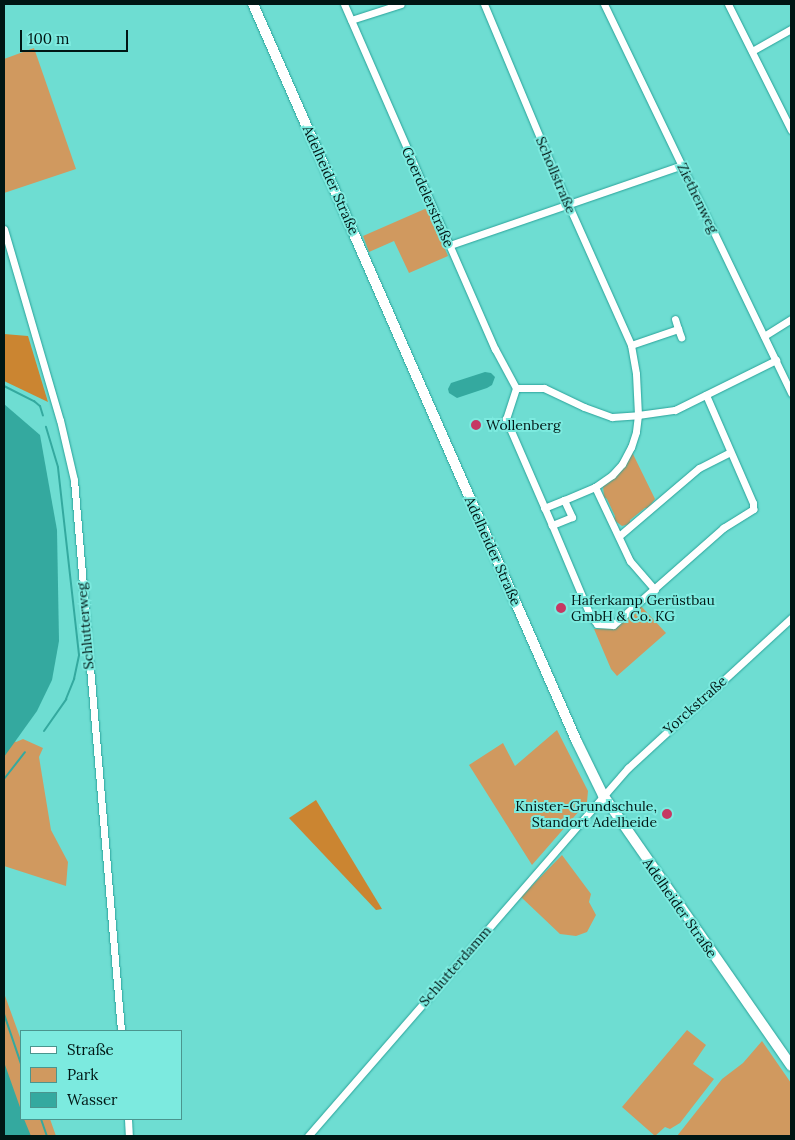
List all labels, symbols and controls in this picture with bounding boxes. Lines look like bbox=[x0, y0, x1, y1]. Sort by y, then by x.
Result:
scale bar bbox=[22, 20, 130, 52]
text: 100 m bbox=[28, 29, 69, 48]
street label: Adelheider Straße bbox=[299, 123, 363, 237]
street label: Schollstraße bbox=[532, 134, 580, 216]
street label: Goerdelerstraße bbox=[398, 144, 458, 250]
street label: Ziethenweg bbox=[674, 160, 722, 236]
place label: Wollenberg bbox=[486, 417, 561, 433]
marker: Wollenberg bbox=[470, 419, 482, 431]
street label: Adelheider Straße bbox=[461, 494, 525, 608]
street label: Schlutterweg bbox=[73, 582, 97, 670]
place label: Haferkamp Gerüstbau GmbH & Co. KG bbox=[571, 592, 715, 624]
marker: Haferkamp Gerüstbau GmbH & Co. KG bbox=[555, 602, 567, 614]
street label: Yorckstraße bbox=[660, 672, 730, 738]
place label: Knister-Grundschule, Standort Adelheide bbox=[515, 798, 657, 830]
marker: Knister-Grundschule, Standort Adelheide bbox=[661, 808, 673, 820]
street label: Adelheider Straße bbox=[639, 855, 721, 961]
street label: Schlutterdamm bbox=[415, 922, 495, 1010]
legend bbox=[20, 1030, 182, 1120]
text: Straße bbox=[67, 1040, 114, 1059]
text: Park bbox=[67, 1065, 98, 1084]
text: Wasser bbox=[67, 1090, 118, 1109]

